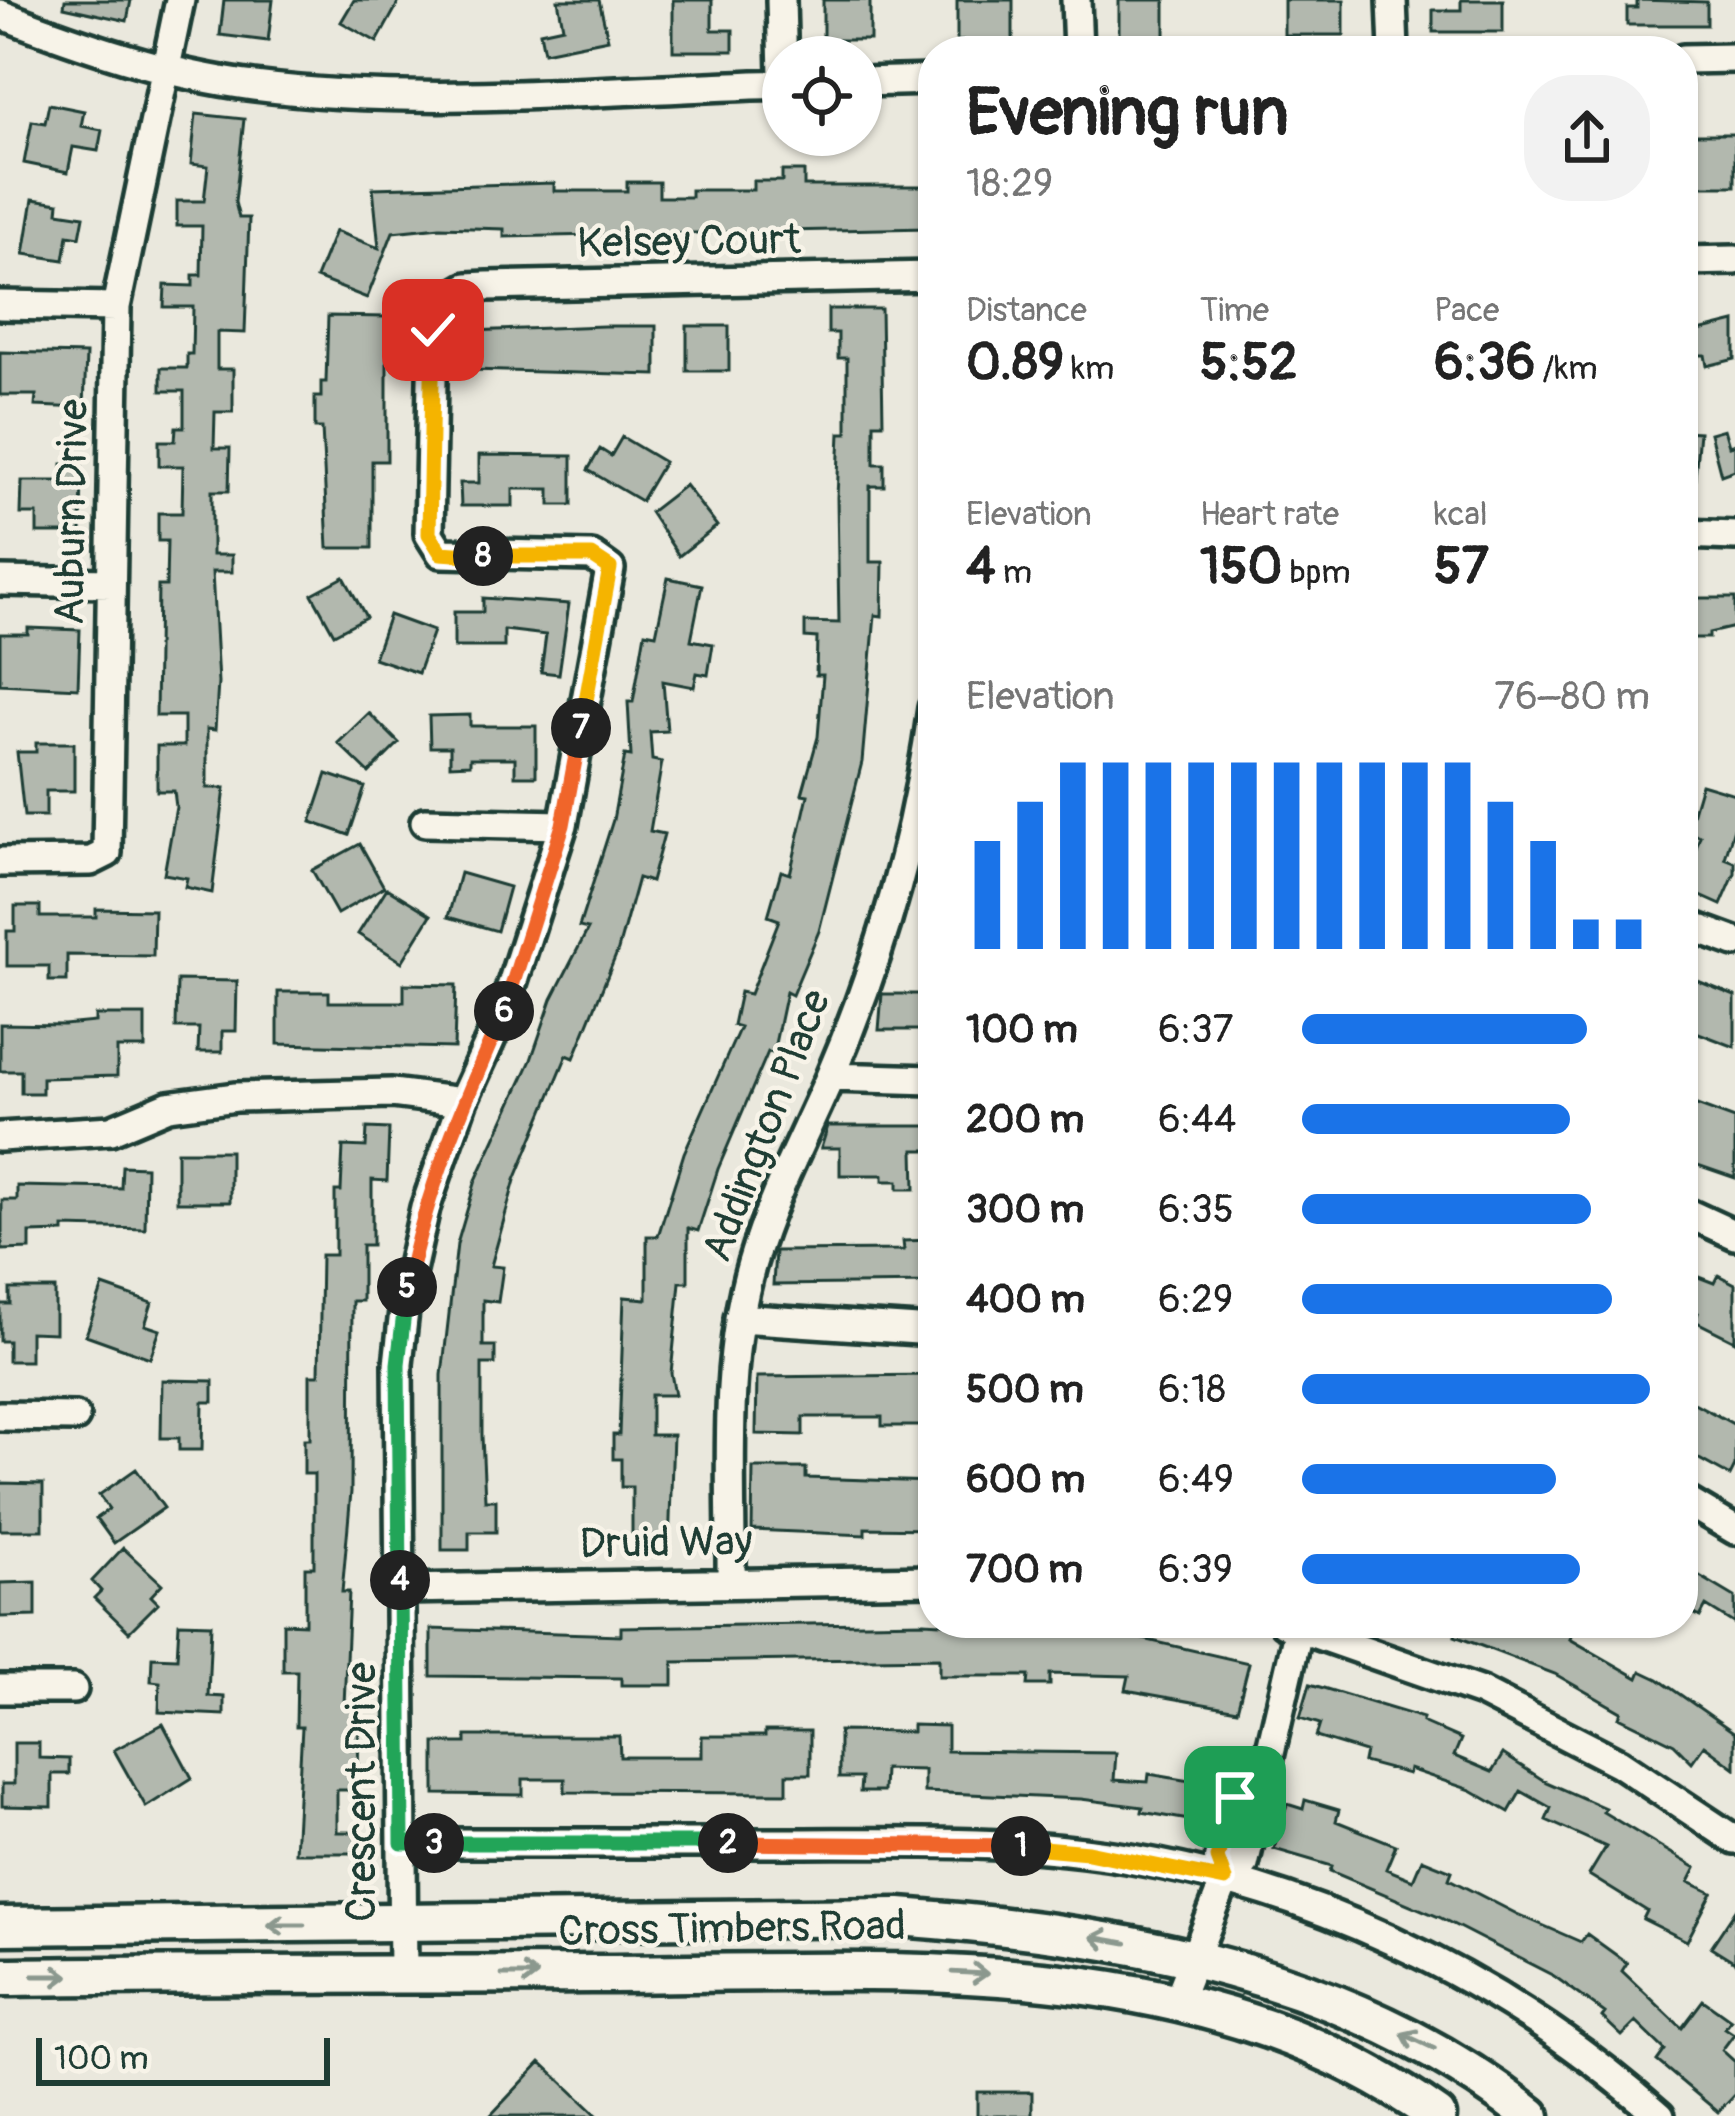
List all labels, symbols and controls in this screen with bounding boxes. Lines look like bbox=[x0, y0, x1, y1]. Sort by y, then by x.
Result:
map controls bbox=[762, 36, 882, 156]
button: locate bbox=[762, 36, 882, 156]
text: Evening run bbox=[966, 72, 1289, 155]
button: share bbox=[1524, 75, 1650, 201]
text: 18:29 bbox=[966, 159, 1053, 208]
street label: Kelsey Court bbox=[577, 214, 802, 270]
pin bbox=[382, 279, 484, 381]
text: Distance bbox=[966, 290, 1087, 331]
text: Time bbox=[1200, 290, 1269, 331]
text: Pace bbox=[1434, 290, 1499, 331]
icon: check bbox=[400, 297, 466, 363]
text: 0.89 bbox=[966, 331, 1064, 395]
text: 5:52 bbox=[1200, 331, 1297, 395]
text: 6:36 bbox=[1434, 331, 1535, 395]
text: km bbox=[1064, 348, 1114, 389]
text: /km bbox=[1535, 348, 1598, 389]
street label: Auburn Drive bbox=[44, 398, 100, 625]
text: Elevation bbox=[966, 494, 1092, 535]
text: Heart rate bbox=[1200, 494, 1339, 535]
text: kcal bbox=[1434, 494, 1488, 535]
pin: 8 bbox=[453, 526, 513, 586]
text: 8 bbox=[475, 535, 491, 576]
text: 4 bbox=[966, 535, 996, 599]
text: 150 bbox=[1200, 535, 1282, 599]
text: 57 bbox=[1434, 535, 1489, 599]
text: m bbox=[996, 552, 1032, 593]
text: bpm bbox=[1282, 552, 1351, 593]
text: Elevation bbox=[966, 672, 1115, 721]
text: 76–80 m bbox=[1494, 672, 1650, 721]
pin: 7 bbox=[551, 698, 611, 758]
text: 7 bbox=[572, 707, 590, 748]
pin: 6 bbox=[474, 981, 534, 1041]
street label: Addington Place bbox=[691, 982, 843, 1269]
text: 6 bbox=[494, 990, 514, 1031]
text: 100 m bbox=[966, 1005, 1078, 1054]
text: 6:37 bbox=[1158, 1005, 1234, 1054]
text: 200 m bbox=[966, 1095, 1084, 1144]
text: 6:44 bbox=[1158, 1095, 1236, 1144]
text: 300 m bbox=[966, 1185, 1084, 1234]
text: 6:35 bbox=[1158, 1185, 1234, 1234]
pin: 5 bbox=[377, 1257, 437, 1317]
text: 5 bbox=[398, 1266, 416, 1307]
text: 400 m bbox=[966, 1275, 1085, 1324]
text: 6:29 bbox=[1158, 1275, 1233, 1324]
text: 500 m bbox=[966, 1365, 1084, 1414]
text: 6:18 bbox=[1158, 1365, 1226, 1414]
text: 600 m bbox=[966, 1455, 1085, 1504]
text: 6:49 bbox=[1158, 1455, 1234, 1504]
street label: Druid Way bbox=[579, 1515, 753, 1571]
text: 700 m bbox=[966, 1545, 1083, 1594]
text: 6:39 bbox=[1158, 1545, 1233, 1594]
pin: 4 bbox=[370, 1550, 430, 1610]
text: 4 bbox=[390, 1559, 410, 1600]
street label: Crescent Drive bbox=[336, 1662, 388, 1922]
pin bbox=[1184, 1746, 1286, 1848]
icon: arrive bbox=[1202, 1764, 1268, 1830]
pin: 3 bbox=[404, 1813, 464, 1873]
pin: 2 bbox=[698, 1813, 758, 1873]
pin: 1 bbox=[991, 1816, 1051, 1876]
text: 3 bbox=[425, 1822, 443, 1863]
text: 2 bbox=[719, 1822, 737, 1863]
text: 1 bbox=[1015, 1825, 1027, 1866]
street label: Cross Timbers Road bbox=[558, 1900, 906, 1958]
one-way arrow bbox=[267, 1914, 306, 1936]
one-way arrow bbox=[1091, 1928, 1130, 1950]
one-way arrow bbox=[950, 1962, 989, 1985]
one-way arrow bbox=[500, 1963, 539, 1986]
one-way arrow bbox=[31, 1965, 70, 1987]
one-way arrow bbox=[1401, 2029, 1437, 2051]
scale bar bbox=[36, 2032, 330, 2085]
text: 100 m bbox=[54, 2038, 148, 2079]

